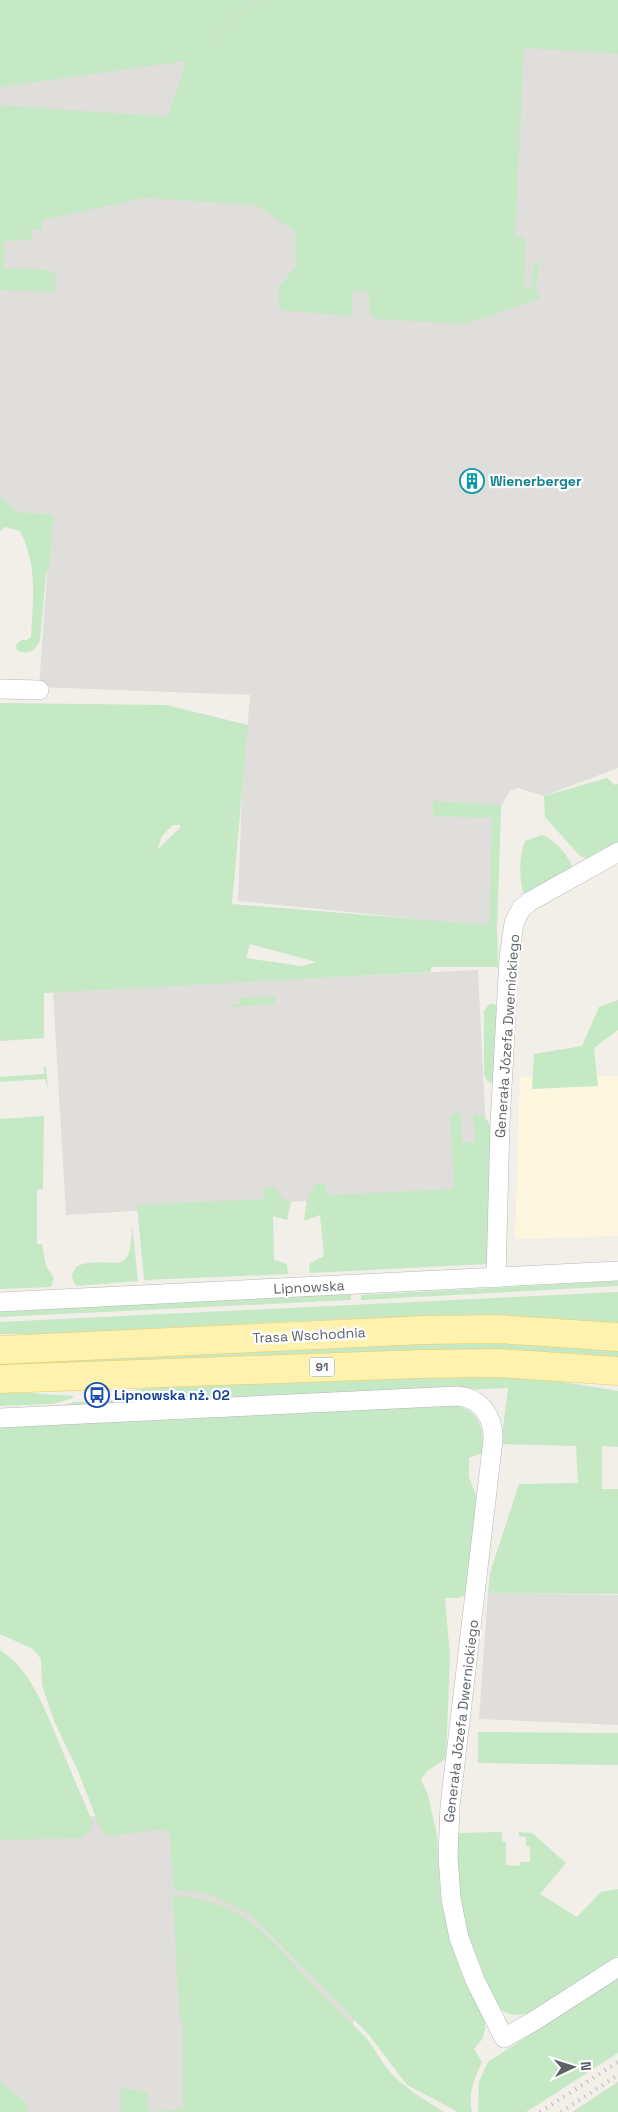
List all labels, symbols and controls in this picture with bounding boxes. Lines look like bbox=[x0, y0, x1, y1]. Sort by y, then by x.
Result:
building icon: Wienerberger bbox=[459, 468, 485, 494]
place label: Wienerberger bbox=[490, 472, 582, 490]
street label: Generała Józefa Dwernickiego bbox=[491, 933, 523, 1139]
street label: Lipnowska bbox=[273, 1276, 345, 1298]
street label: Trasa Wschodnia bbox=[252, 1323, 366, 1347]
road number: 91 bbox=[310, 1358, 334, 1376]
bus stop icon: Lipnowska nż. 02 bbox=[84, 1382, 110, 1408]
place label: Lipnowska nż. 02 bbox=[114, 1386, 230, 1404]
street label: Generała Józefa Dwernickiego bbox=[440, 1618, 482, 1824]
north arrow bbox=[548, 2042, 598, 2092]
text: N bbox=[577, 2061, 595, 2071]

